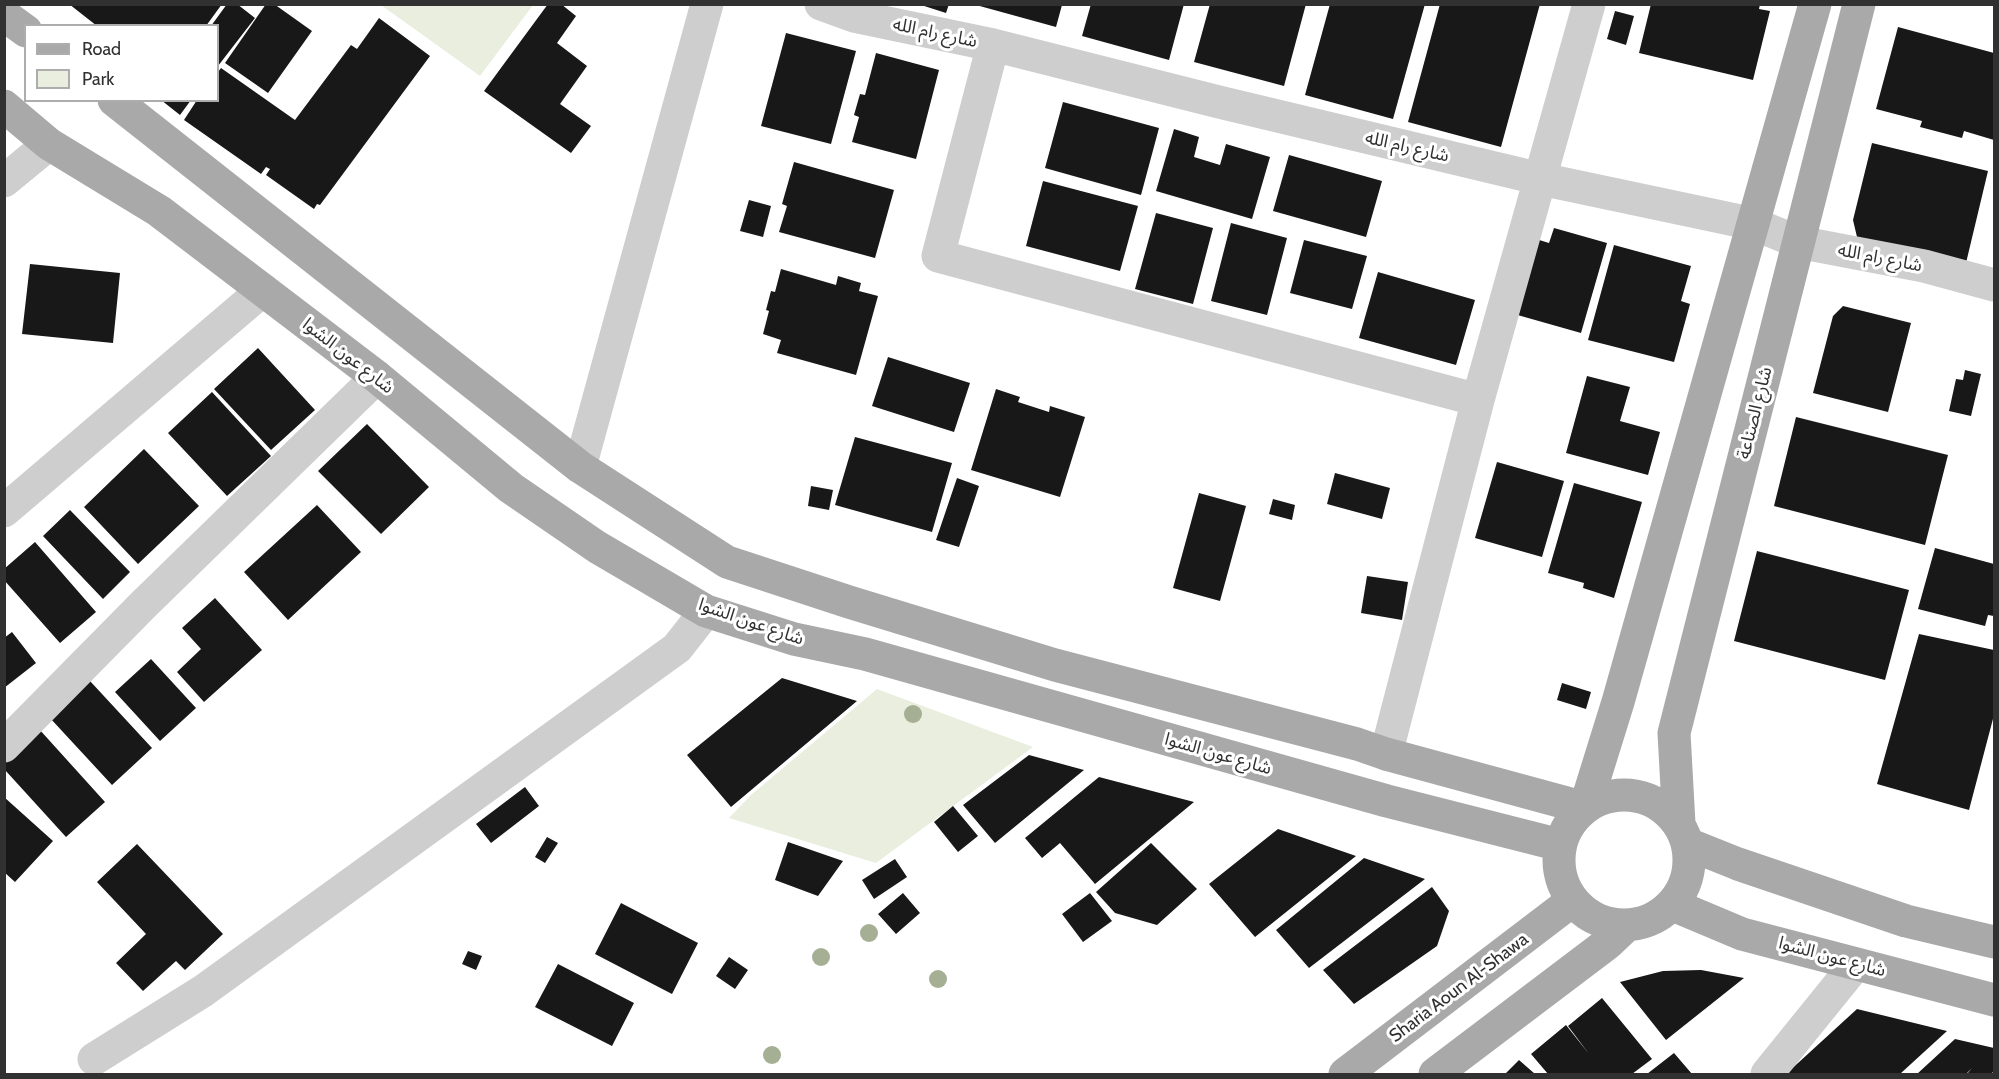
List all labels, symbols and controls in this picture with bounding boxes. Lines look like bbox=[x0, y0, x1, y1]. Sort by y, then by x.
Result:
street label: شارع رام الله bbox=[891, 14, 979, 52]
legend bbox=[24, 24, 219, 102]
text: Road bbox=[82, 38, 121, 60]
text: Park bbox=[82, 68, 114, 90]
street label: شارع رام الله bbox=[1363, 127, 1451, 167]
street label: شارع رام الله bbox=[1836, 239, 1924, 277]
street label: شارع عون الشوا bbox=[298, 314, 398, 398]
street label: شارع الصناعة bbox=[1733, 365, 1777, 461]
street label: شارع عون الشوا bbox=[695, 594, 807, 650]
street label: شارع عون الشوا bbox=[1162, 728, 1274, 780]
street label: Sharia Aoun Al-Shawa bbox=[1385, 929, 1533, 1047]
street label: شارع عون الشوا bbox=[1776, 932, 1888, 982]

